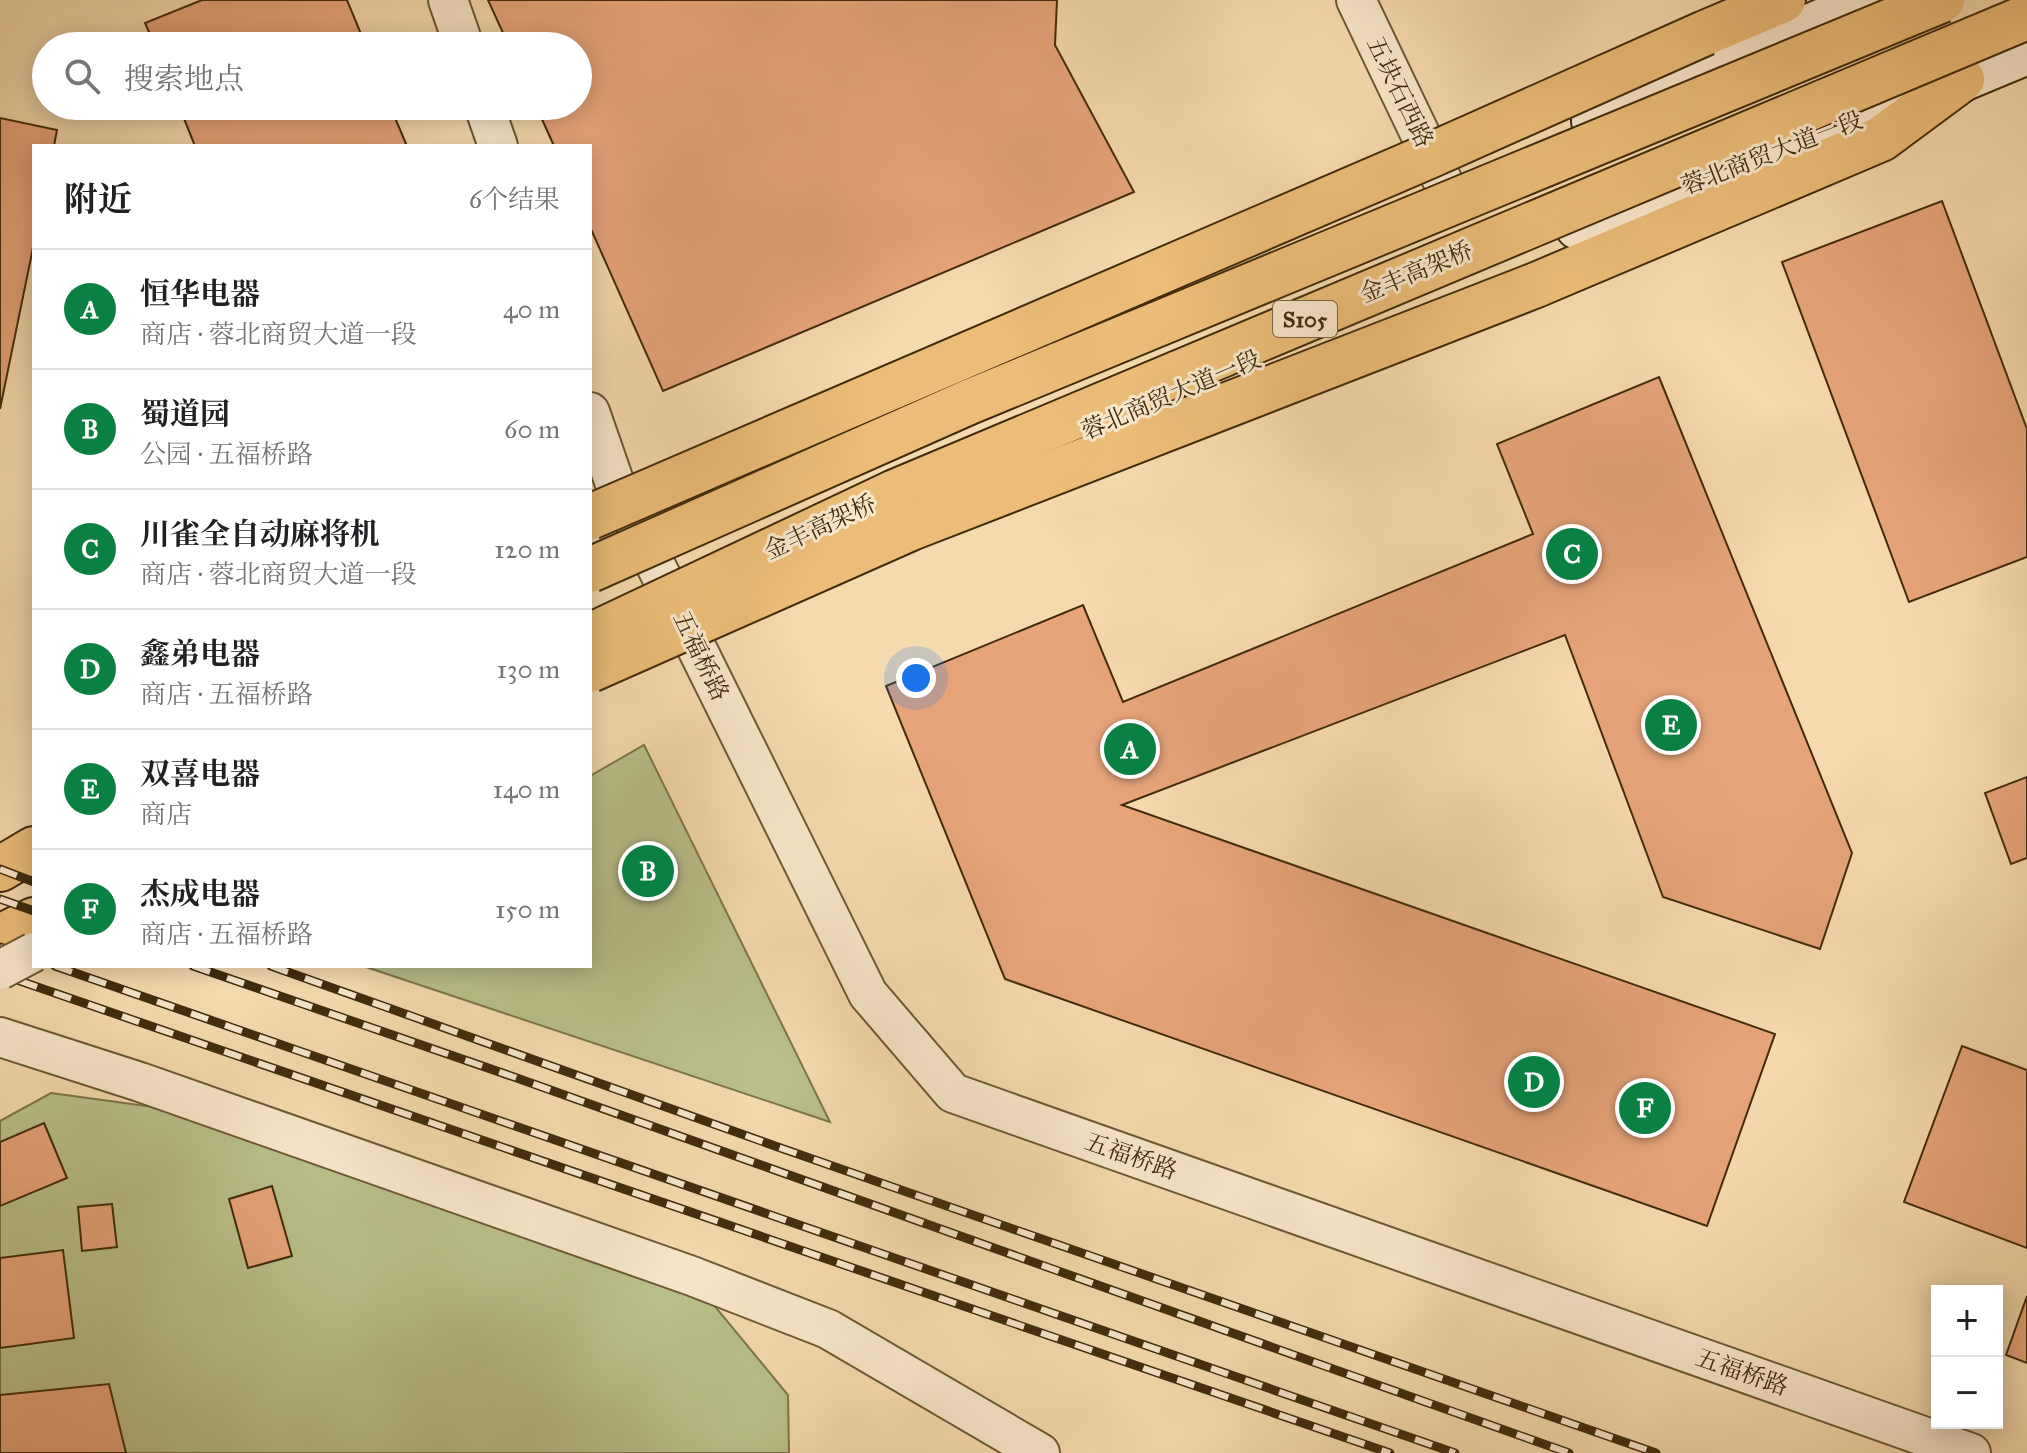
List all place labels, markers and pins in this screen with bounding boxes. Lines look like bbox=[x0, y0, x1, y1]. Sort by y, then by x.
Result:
pin: C bbox=[1546, 524, 1598, 584]
pin: E bbox=[1645, 695, 1697, 755]
pin: A bbox=[1104, 719, 1156, 779]
pin: B bbox=[622, 841, 674, 901]
pin: D bbox=[1508, 1052, 1560, 1112]
pin: F bbox=[1619, 1078, 1671, 1138]

